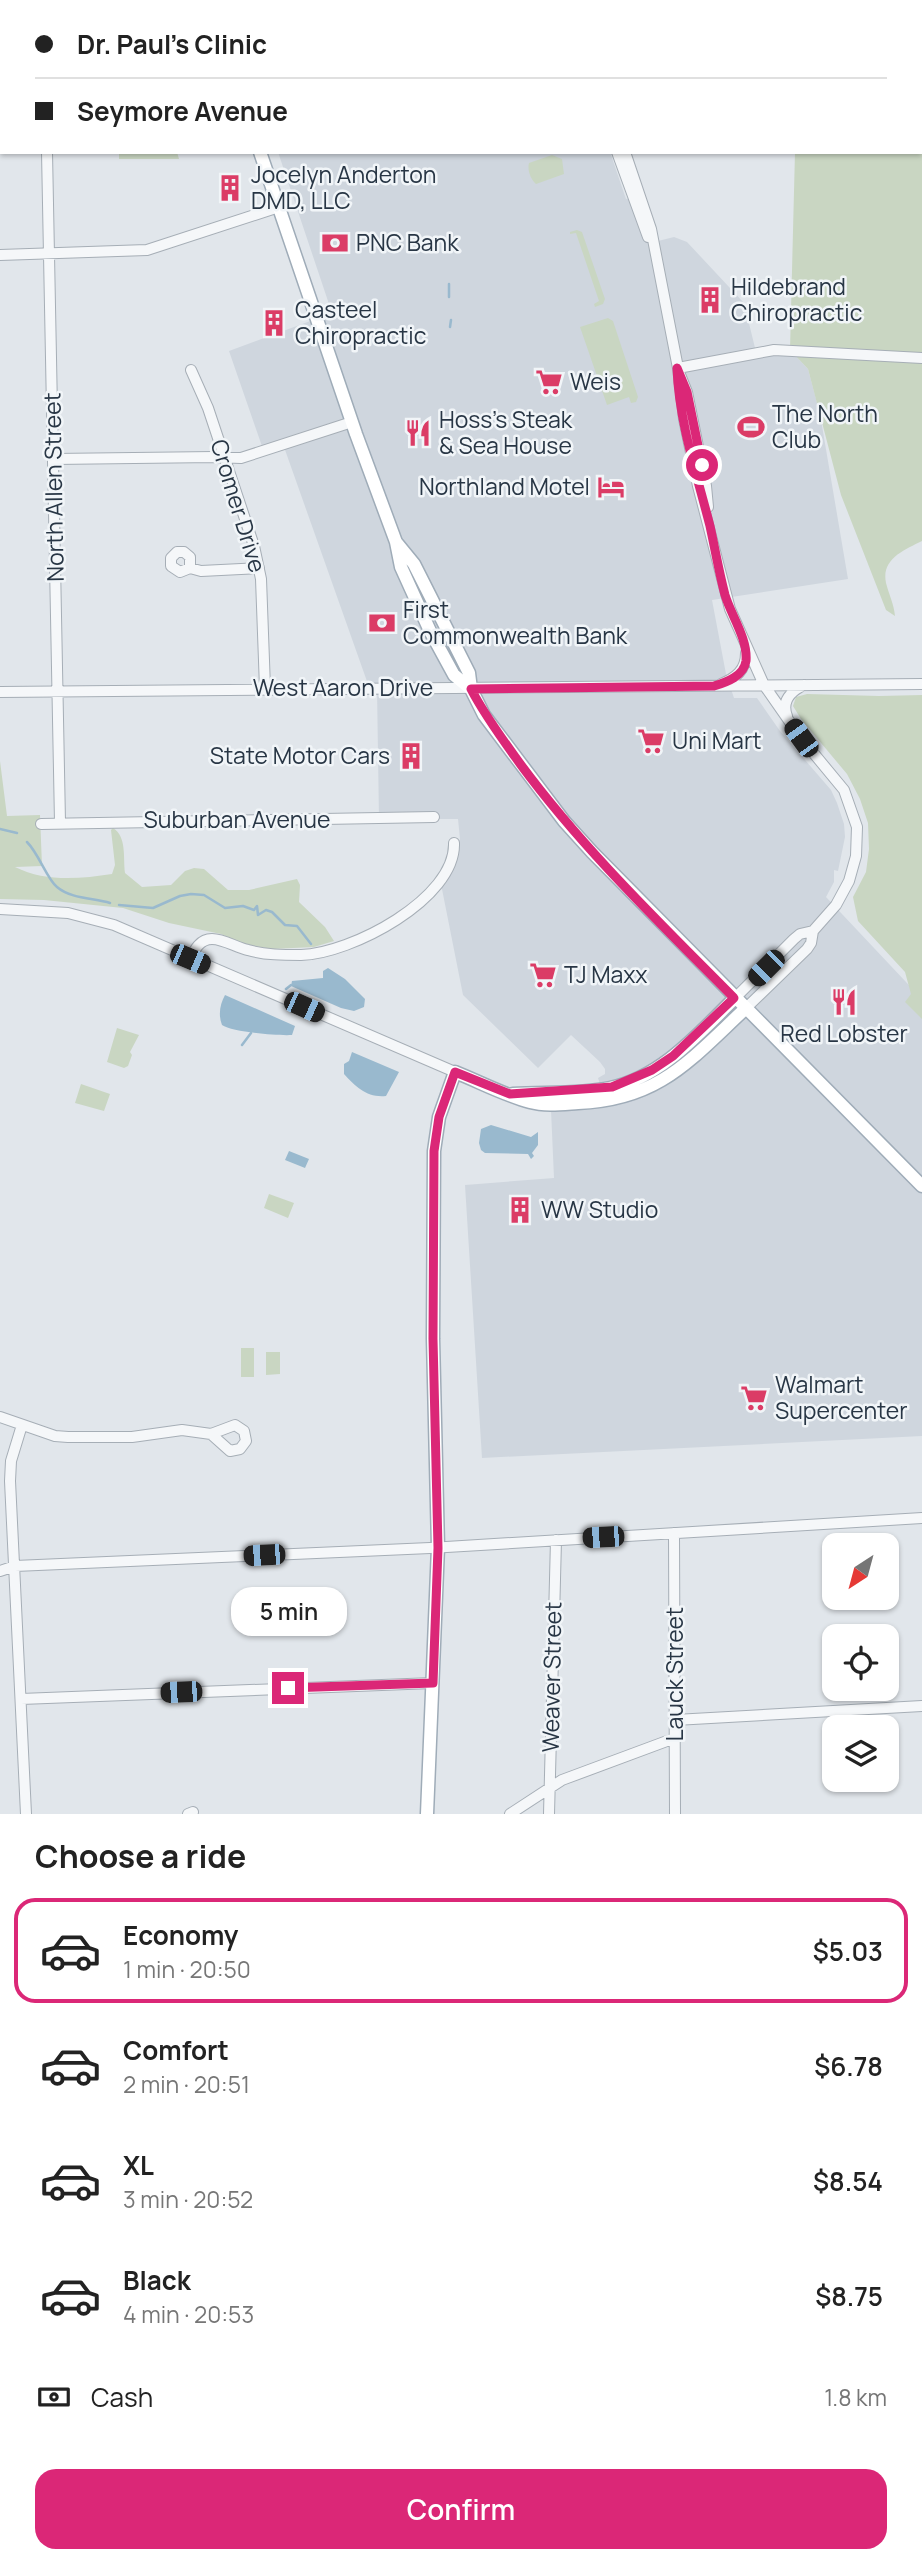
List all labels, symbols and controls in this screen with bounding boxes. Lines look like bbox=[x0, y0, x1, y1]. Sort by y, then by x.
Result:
text: Dr. Paul's Clinic bbox=[77, 26, 267, 62]
text: Seymore Avenue bbox=[77, 93, 288, 129]
place label: Jocelyn Anderton DMD, LLC bbox=[251, 158, 436, 216]
building icon: Jocelyn Anderton DMD, LLC bbox=[215, 173, 245, 203]
place label: PNC Bank bbox=[356, 226, 459, 258]
bank icon: PNC Bank bbox=[320, 228, 350, 258]
place label: Hildebrand Chiropractic bbox=[731, 270, 862, 328]
building icon: Hildebrand Chiropractic bbox=[695, 285, 725, 315]
place label: Casteel Chiropractic bbox=[295, 293, 426, 351]
building icon: Casteel Chiropractic bbox=[259, 308, 289, 338]
place label: Weis bbox=[570, 365, 621, 397]
supermarket icon: Weis bbox=[534, 367, 564, 397]
street label: North Allen Street bbox=[35, 392, 71, 582]
place label: The North Club bbox=[772, 397, 878, 455]
place label: Hoss's Steak & Sea House bbox=[439, 403, 573, 461]
sports icon: The North Club bbox=[736, 412, 766, 442]
restaurant icon: Hoss's Steak & Sea House bbox=[403, 418, 433, 448]
street label: Cromer Drive bbox=[204, 435, 274, 576]
route start bbox=[686, 449, 718, 481]
place label: Northland Motel bbox=[419, 470, 590, 502]
hotel icon: Northland Motel bbox=[596, 472, 626, 502]
place label: First Commonwealth Bank bbox=[403, 593, 628, 651]
bank icon: First Commonwealth Bank bbox=[367, 608, 397, 638]
street label: West Aaron Drive bbox=[253, 671, 433, 703]
car bbox=[781, 715, 822, 761]
place label: Uni Mart bbox=[672, 724, 761, 756]
supermarket icon: Uni Mart bbox=[636, 726, 666, 756]
place label: State Motor Cars bbox=[210, 739, 390, 771]
building icon: State Motor Cars bbox=[396, 741, 426, 771]
street label: Suburban Avenue bbox=[144, 803, 330, 835]
car bbox=[167, 941, 214, 977]
car bbox=[744, 946, 789, 990]
place label: TJ Maxx bbox=[564, 958, 648, 990]
supermarket icon: TJ Maxx bbox=[528, 960, 558, 990]
restaurant icon: Red Lobster bbox=[829, 987, 859, 1017]
car bbox=[281, 989, 328, 1025]
place label: Red Lobster bbox=[780, 1017, 908, 1049]
place label: WW Studio bbox=[541, 1193, 658, 1225]
building icon: WW Studio bbox=[505, 1195, 535, 1225]
place label: Walmart Supercenter bbox=[775, 1368, 908, 1426]
supermarket icon: Walmart Supercenter bbox=[739, 1383, 769, 1413]
car bbox=[582, 1525, 625, 1549]
north arrow bbox=[822, 1533, 900, 1610]
map controls bbox=[822, 1533, 899, 1792]
car bbox=[243, 1543, 286, 1567]
callout: 5 min bbox=[230, 1586, 346, 1636]
text: 5 min bbox=[260, 1595, 318, 1627]
street label: Weaver Street bbox=[534, 1601, 568, 1753]
street label: Lauck Street bbox=[658, 1607, 690, 1741]
button: locate bbox=[822, 1624, 899, 1701]
route end bbox=[272, 1672, 304, 1704]
car bbox=[160, 1681, 203, 1703]
button: layers bbox=[822, 1715, 899, 1792]
text: Choose a ride bbox=[35, 1834, 246, 1878]
text: Economy bbox=[123, 1917, 238, 1953]
icon: car bbox=[39, 1919, 102, 1982]
text: $5.03 bbox=[813, 1933, 883, 1969]
text: 1 min · 20:50 bbox=[123, 1953, 251, 1985]
text: Comfort bbox=[123, 2032, 229, 2068]
icon: car bbox=[39, 2034, 102, 2097]
text: $6.78 bbox=[814, 2048, 883, 2084]
text: 2 min · 20:51 bbox=[123, 2068, 250, 2100]
text: XL bbox=[123, 2147, 154, 2183]
icon: car bbox=[39, 2149, 102, 2212]
text: $8.54 bbox=[813, 2163, 883, 2199]
text: 3 min · 20:52 bbox=[123, 2183, 253, 2215]
text: Black bbox=[123, 2262, 191, 2298]
icon: car bbox=[39, 2264, 102, 2327]
text: $8.75 bbox=[815, 2278, 883, 2314]
text: 4 min · 20:53 bbox=[123, 2298, 254, 2330]
icon: cash bbox=[35, 2378, 73, 2416]
text: Cash bbox=[91, 2379, 153, 2415]
text: 1.8 km bbox=[824, 2381, 887, 2413]
button: Confirm bbox=[35, 2469, 887, 2549]

